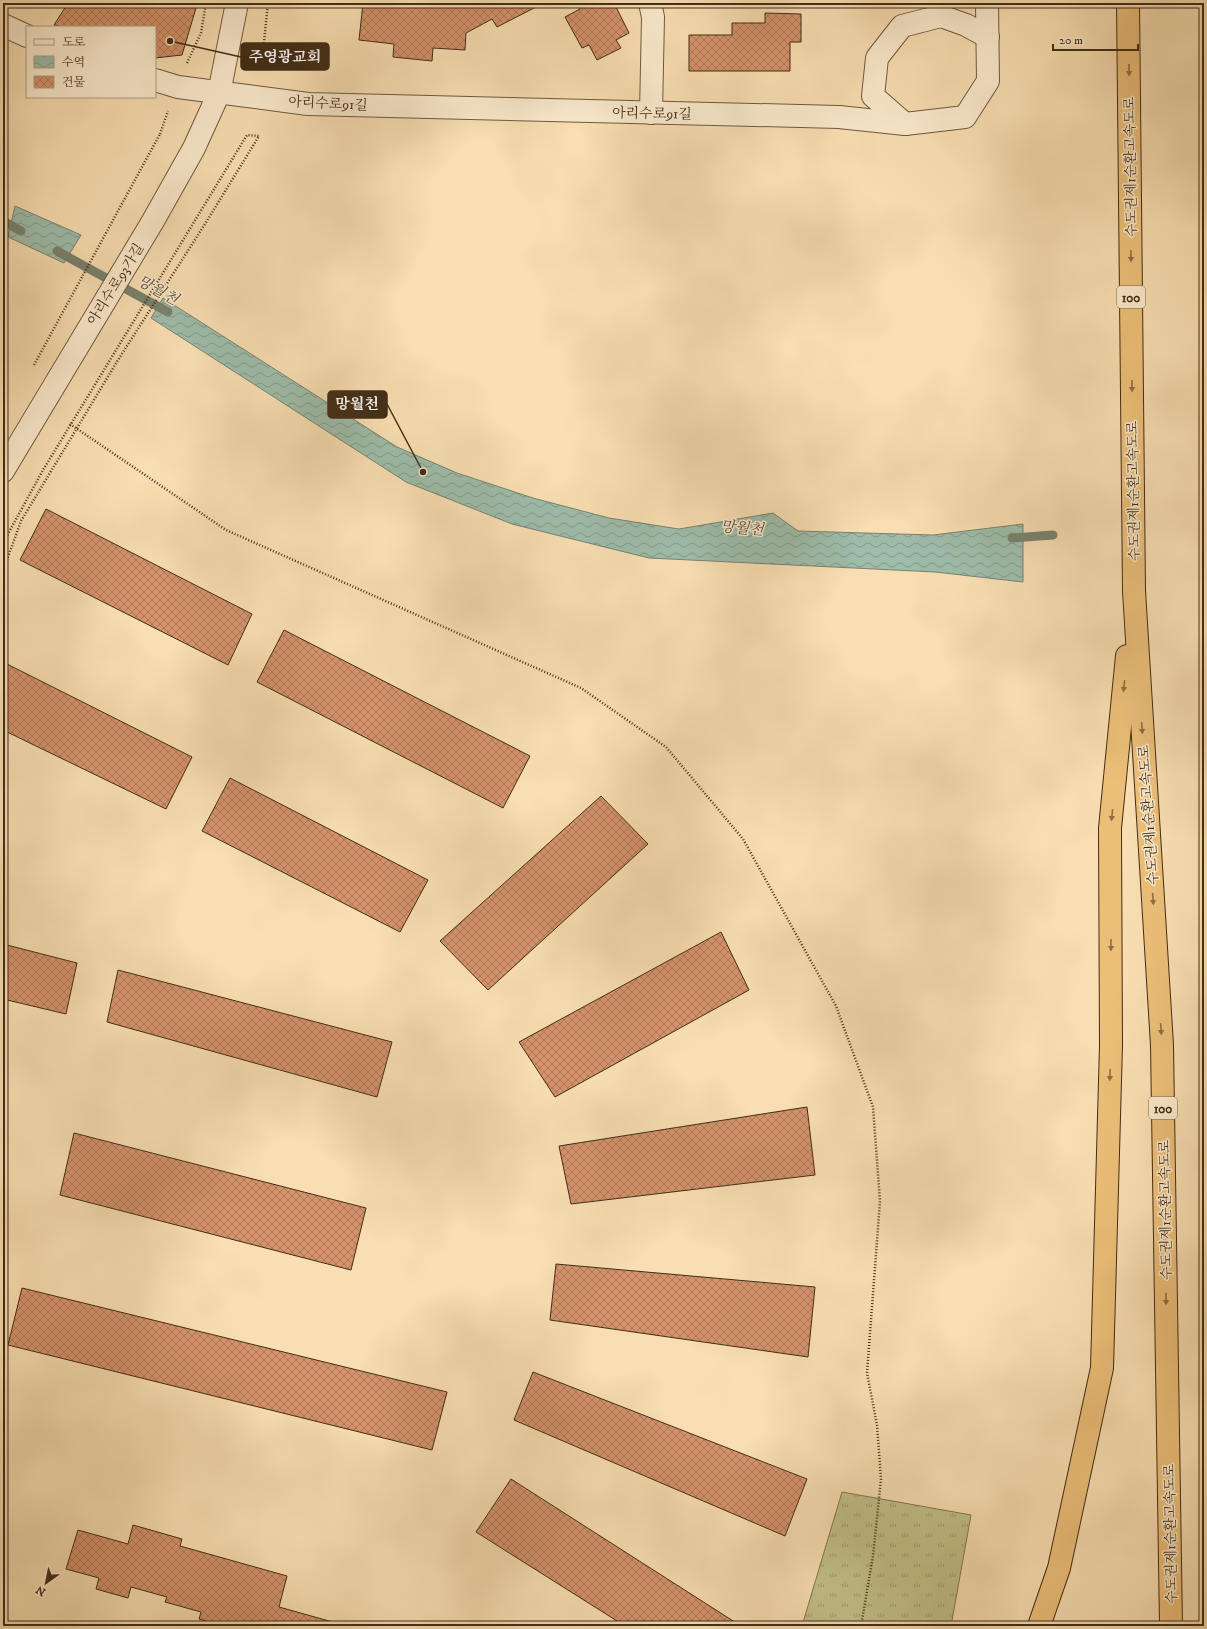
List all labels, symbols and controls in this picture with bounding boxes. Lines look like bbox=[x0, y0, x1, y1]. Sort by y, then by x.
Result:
legend bbox=[26, 26, 156, 98]
scale bar bbox=[1053, 26, 1138, 52]
text: 20 m bbox=[1059, 33, 1083, 48]
text: 도로 bbox=[62, 35, 86, 50]
callout: 주영광교회 bbox=[241, 43, 329, 70]
text: 주영광교회 bbox=[249, 48, 321, 67]
text: 수역 bbox=[62, 55, 85, 70]
one-way arrow bbox=[1126, 64, 1132, 77]
text: 건물 bbox=[62, 75, 86, 90]
street label: 아리수로91길 bbox=[288, 93, 368, 115]
street label: 수도권제1순환고속도로 bbox=[1121, 96, 1141, 237]
street label: 아리수로91길 bbox=[612, 104, 692, 124]
street label: 아리수로93가길 bbox=[83, 240, 148, 329]
one-way arrow bbox=[1128, 250, 1134, 263]
water label: 망월천 bbox=[134, 272, 183, 310]
road number: 100 bbox=[1117, 286, 1145, 308]
one-way arrow bbox=[1129, 380, 1135, 393]
callout: 망월천 bbox=[328, 391, 387, 418]
text: 망월천 bbox=[335, 395, 379, 414]
street label: 수도권제1순환고속도로 bbox=[1124, 420, 1144, 561]
water label: 망월천 bbox=[719, 517, 766, 540]
one-way arrow bbox=[1121, 680, 1128, 692]
one-way arrow bbox=[1139, 722, 1146, 734]
street label: 수도권제1순환고속도로 bbox=[1135, 744, 1163, 886]
one-way arrow bbox=[1108, 809, 1115, 821]
one-way arrow bbox=[1150, 893, 1156, 906]
one-way arrow bbox=[1108, 939, 1114, 952]
one-way arrow bbox=[1158, 1023, 1164, 1036]
one-way arrow bbox=[1107, 1069, 1114, 1081]
road number: 100 bbox=[1149, 1097, 1177, 1119]
street label: 수도권제1순환고속도로 bbox=[1156, 1139, 1176, 1280]
one-way arrow bbox=[1163, 1293, 1169, 1306]
street label: 수도권제1순환고속도로 bbox=[1161, 1463, 1181, 1604]
north arrow bbox=[26, 1563, 66, 1603]
text: N bbox=[33, 1582, 49, 1599]

